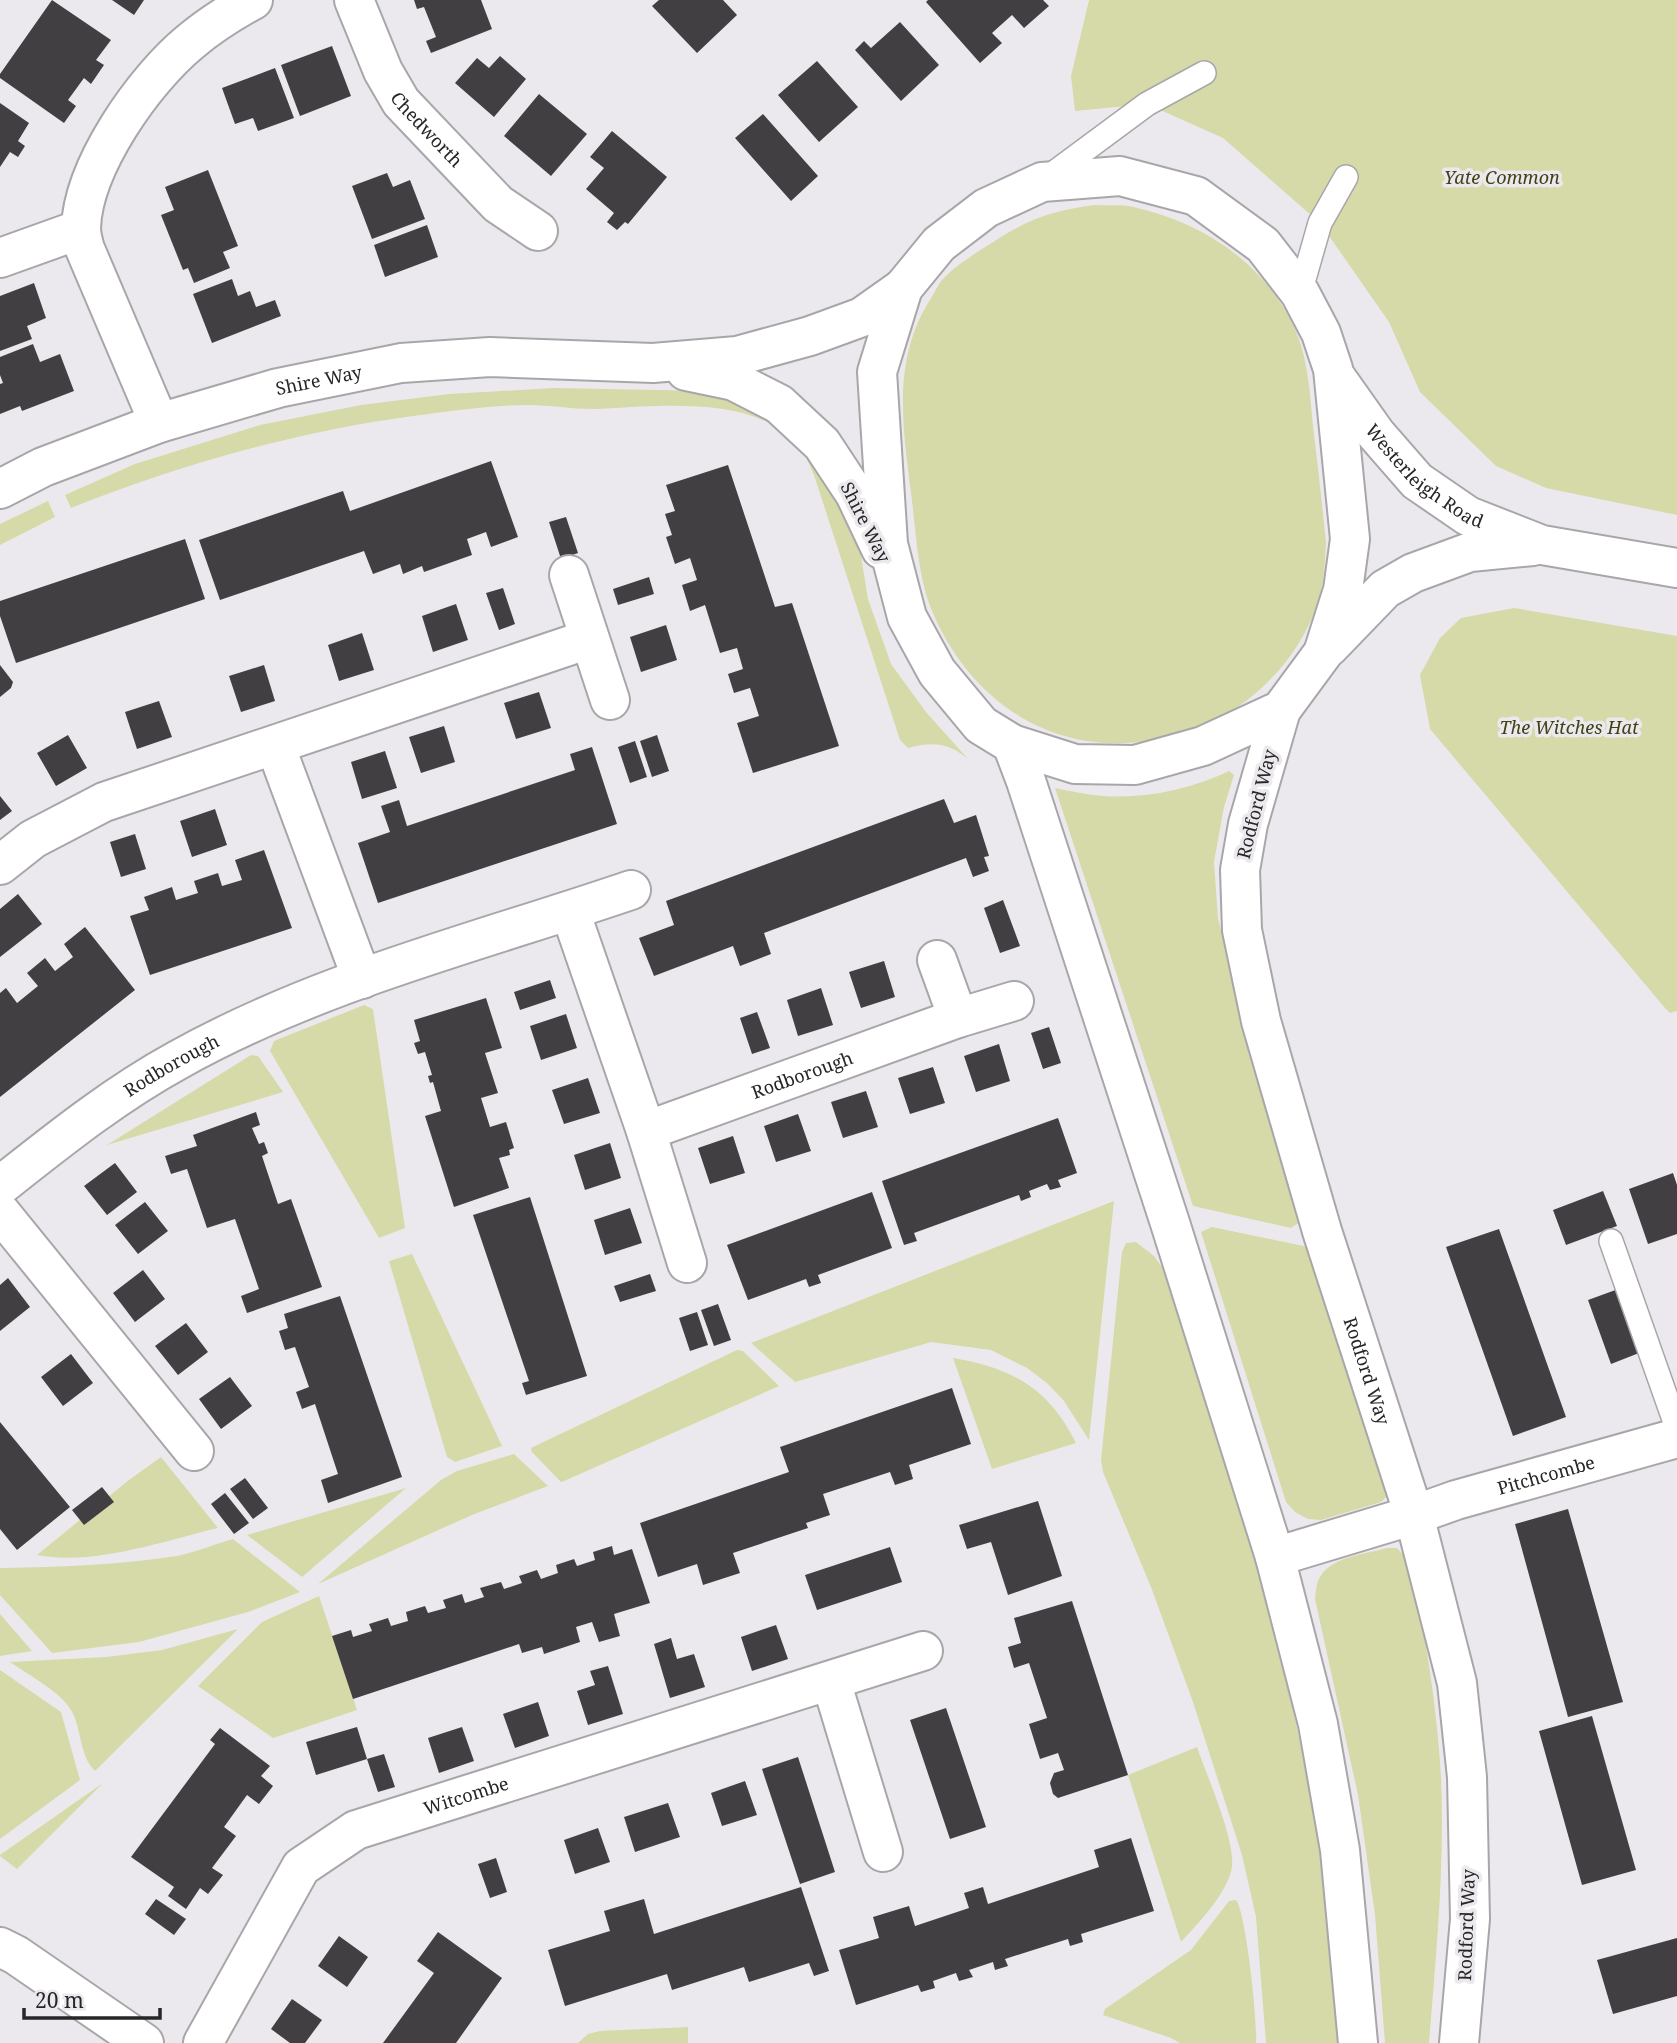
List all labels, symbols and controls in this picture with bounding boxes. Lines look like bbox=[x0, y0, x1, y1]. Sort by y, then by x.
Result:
street label: Chedworth bbox=[385, 87, 468, 172]
park label: Yate Common bbox=[1444, 165, 1560, 189]
street label: Shire Way bbox=[274, 359, 365, 400]
street label: Westerleigh Road bbox=[1360, 419, 1487, 533]
street label: Shire Way bbox=[835, 478, 897, 567]
park label: The Witches Hat bbox=[1499, 715, 1639, 739]
street label: Rodford Way bbox=[1231, 746, 1281, 861]
street label: Rodborough bbox=[119, 1028, 223, 1102]
street label: Rodborough bbox=[748, 1045, 856, 1104]
street label: Rodford Way bbox=[1339, 1314, 1396, 1429]
street label: Pitchcombe bbox=[1494, 1450, 1597, 1500]
street label: Witcombe bbox=[420, 1771, 511, 1820]
street label: Rodford Way bbox=[1452, 1868, 1480, 1981]
scale bar bbox=[24, 1976, 161, 2020]
text: 20 m bbox=[35, 1986, 84, 2014]

